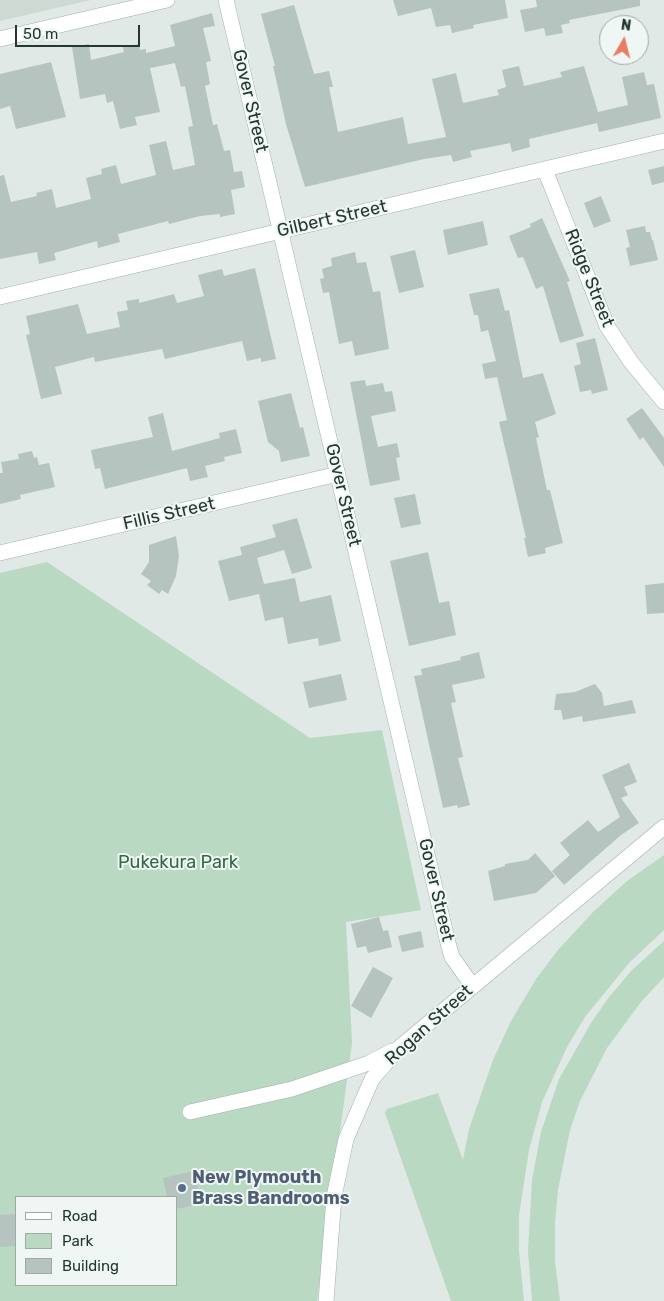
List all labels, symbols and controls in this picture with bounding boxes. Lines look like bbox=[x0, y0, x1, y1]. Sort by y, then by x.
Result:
scale bar bbox=[18, 15, 142, 47]
north arrow bbox=[599, 15, 649, 65]
text: N bbox=[620, 17, 632, 35]
text: 50 m bbox=[23, 25, 58, 43]
street label: Gover Street bbox=[228, 47, 272, 155]
street label: Gilbert Street bbox=[275, 196, 389, 242]
street label: Ridge Street bbox=[559, 226, 619, 330]
street label: Gover Street bbox=[321, 441, 365, 549]
street label: Fillis Street bbox=[121, 493, 217, 535]
street label: Gover Street bbox=[414, 836, 458, 944]
park label: Pukekura Park bbox=[118, 852, 238, 874]
street label: Rogan Street bbox=[381, 980, 477, 1070]
place label: New Plymouth Brass Bandrooms bbox=[192, 1167, 350, 1210]
marker: New Plymouth Brass Bandrooms bbox=[176, 1182, 188, 1194]
legend bbox=[15, 1196, 178, 1286]
text: Road bbox=[62, 1207, 98, 1225]
text: Park bbox=[62, 1232, 93, 1250]
text: Building bbox=[62, 1257, 119, 1275]

